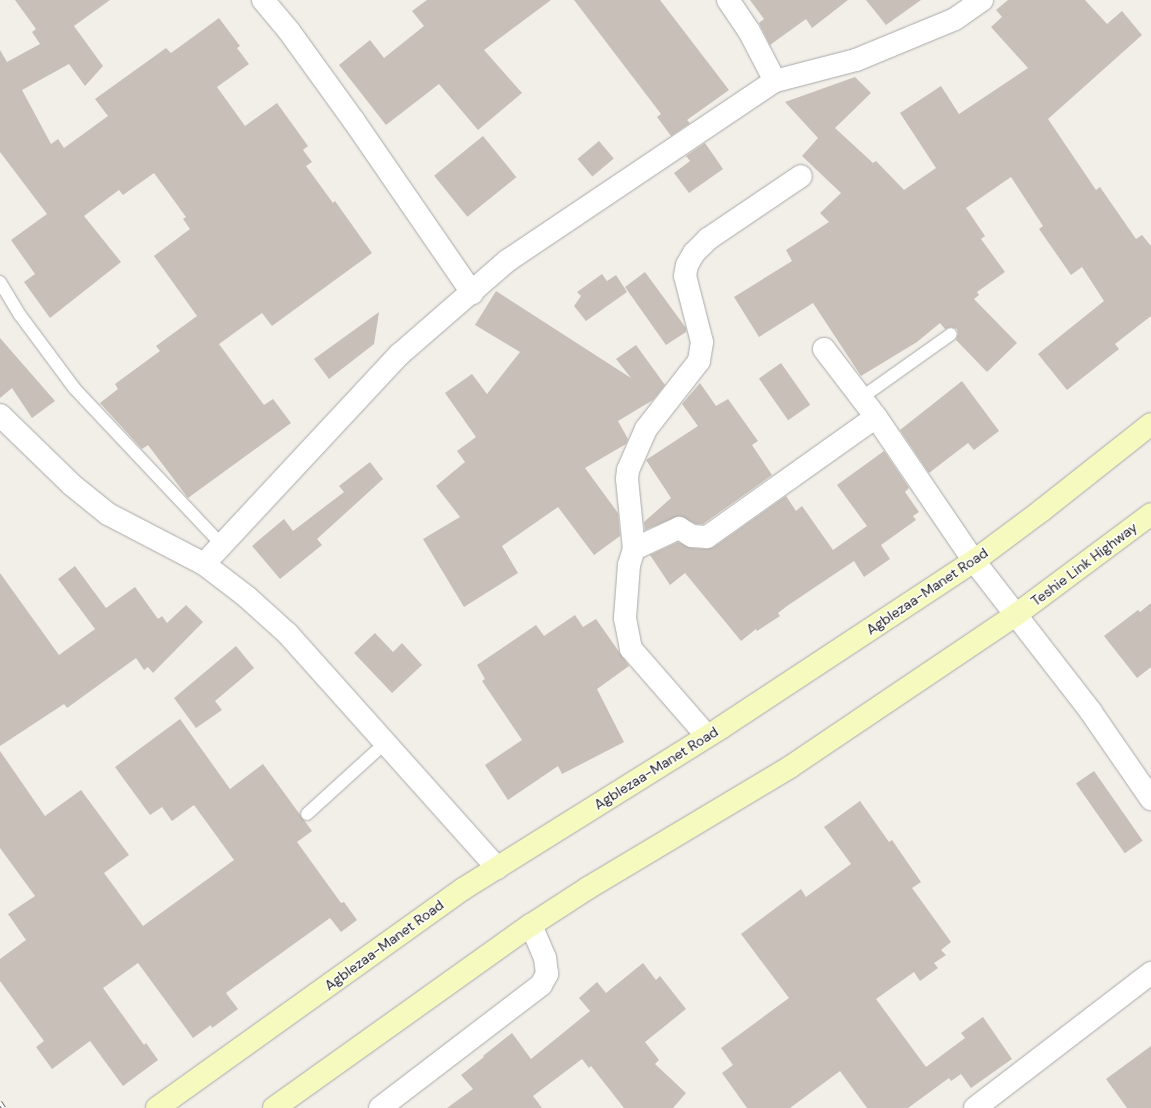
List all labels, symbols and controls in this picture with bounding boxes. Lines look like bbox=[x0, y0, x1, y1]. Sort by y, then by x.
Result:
street label: Teshie Link Highway bbox=[1028, 519, 1140, 609]
street label: Agblezaa-Manet Road bbox=[863, 544, 991, 638]
street label: Agblezaa-Manet Road bbox=[591, 723, 721, 813]
street label: Agblezaa-Manet Road bbox=[321, 896, 447, 994]

